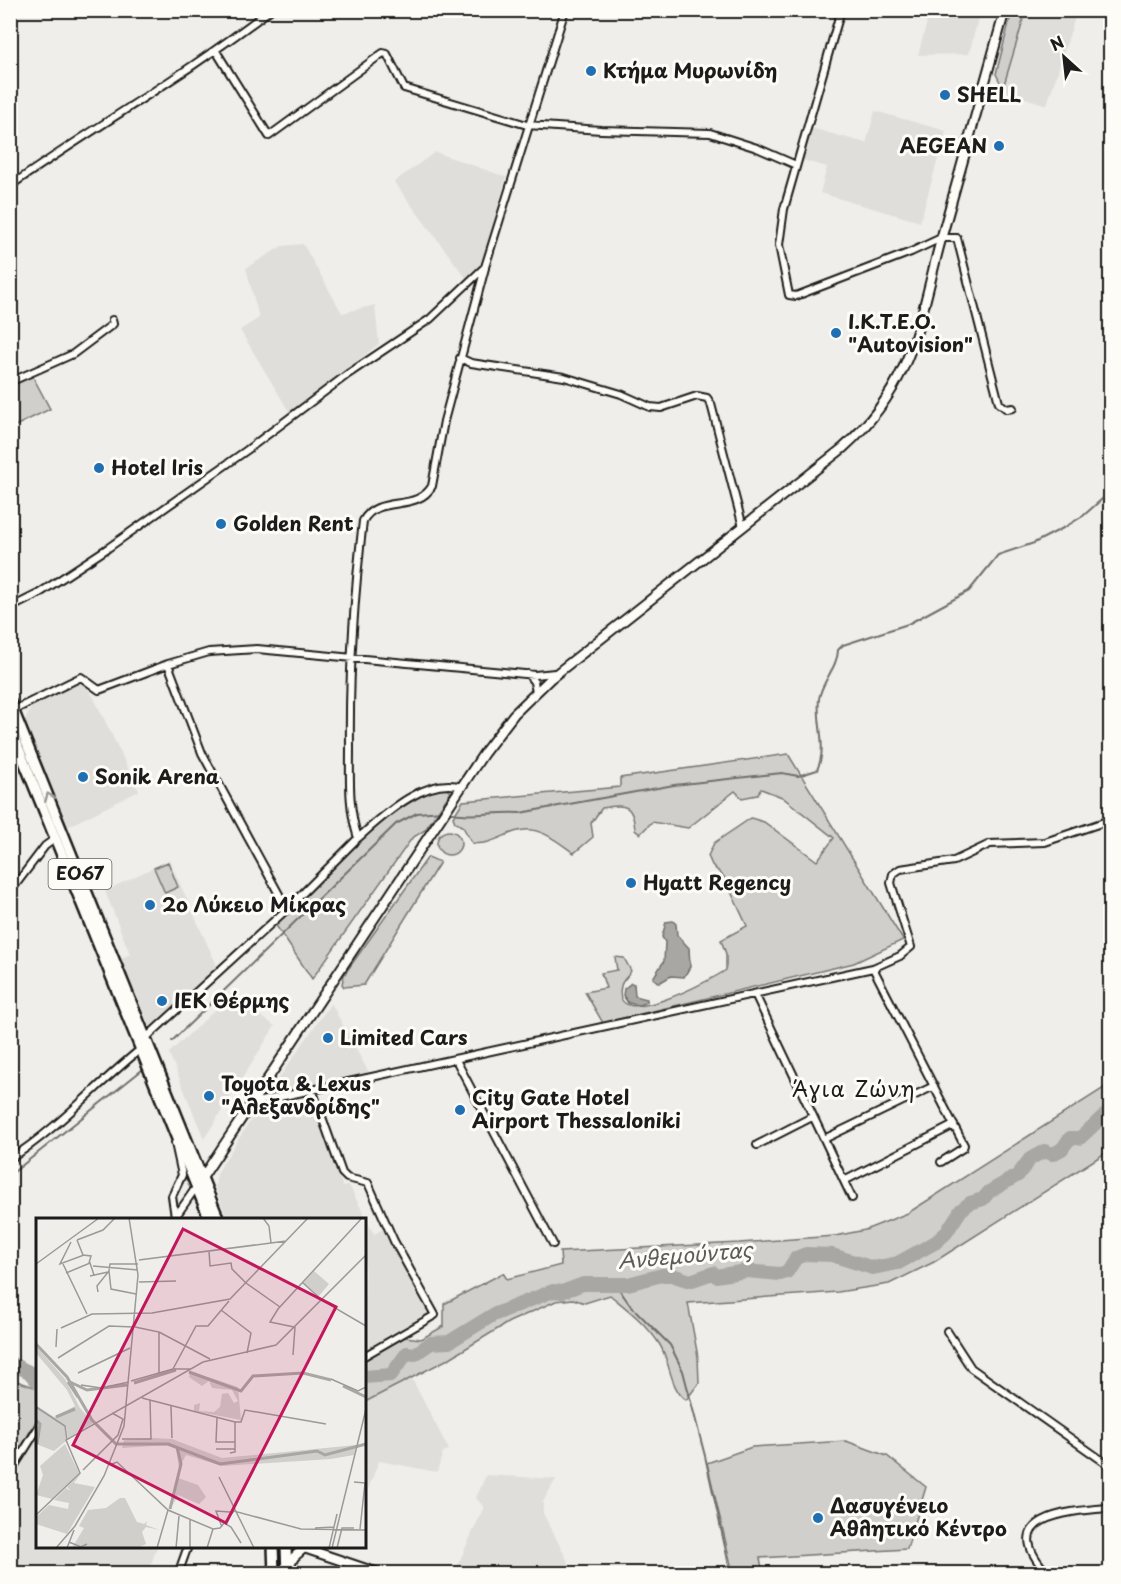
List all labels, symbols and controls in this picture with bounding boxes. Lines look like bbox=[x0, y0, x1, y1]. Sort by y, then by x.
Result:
north arrow bbox=[1034, 27, 1094, 87]
text: N bbox=[1046, 29, 1068, 56]
place label: Κτήμα Μυρωνίδη bbox=[603, 55, 777, 85]
marker: Κτήμα Μυρωνίδη bbox=[584, 64, 598, 78]
place label: SHELL bbox=[957, 79, 1022, 109]
marker: SHELL bbox=[938, 88, 952, 102]
place label: AEGEAN bbox=[900, 130, 987, 160]
marker: AEGEAN bbox=[992, 139, 1006, 153]
place label: I.Κ.Τ.Ε.Ο. "Autovision" bbox=[848, 306, 973, 359]
marker: I.Κ.Τ.Ε.Ο. "Autovision" bbox=[829, 326, 843, 340]
place label: Hotel Iris bbox=[111, 452, 203, 482]
marker: Hotel Iris bbox=[92, 461, 106, 475]
place label: Golden Rent bbox=[233, 508, 354, 538]
marker: Golden Rent bbox=[214, 517, 228, 531]
place label: Sonik Arena bbox=[95, 761, 220, 791]
marker: Sonik Arena bbox=[76, 770, 90, 784]
one-way arrow bbox=[44, 793, 56, 804]
road number: ΕΟ67 bbox=[48, 859, 112, 889]
place label: Hyatt Regency bbox=[643, 867, 791, 897]
marker: Hyatt Regency bbox=[624, 876, 638, 890]
place label: 2ο Λύκειο Μίκρας bbox=[162, 889, 346, 919]
marker: 2ο Λύκειο Μίκρας bbox=[143, 898, 157, 912]
place label: ΙΕΚ Θέρμης bbox=[174, 985, 290, 1015]
marker: ΙΕΚ Θέρμης bbox=[155, 994, 169, 1008]
place label: Limited Cars bbox=[340, 1022, 468, 1052]
marker: Limited Cars bbox=[321, 1031, 335, 1045]
place label: Toyota & Lexus "Αλεξανδρίδης" bbox=[221, 1068, 380, 1121]
district label: Άγια Ζώνη bbox=[792, 1072, 916, 1104]
place label: City Gate Hotel Airport Thessaloniki bbox=[472, 1082, 681, 1135]
marker: Toyota & Lexus "Αλεξανδρίδης" bbox=[202, 1089, 216, 1103]
marker: City Gate Hotel Airport Thessaloniki bbox=[453, 1103, 467, 1117]
inset map bbox=[36, 1218, 366, 1548]
water label: Ανθεμούντας bbox=[616, 1232, 756, 1276]
place label: Δασυγένειο Αθλητικό Κέντρο bbox=[830, 1490, 1007, 1543]
marker: Δασυγένειο Αθλητικό Κέντρο bbox=[811, 1511, 825, 1525]

